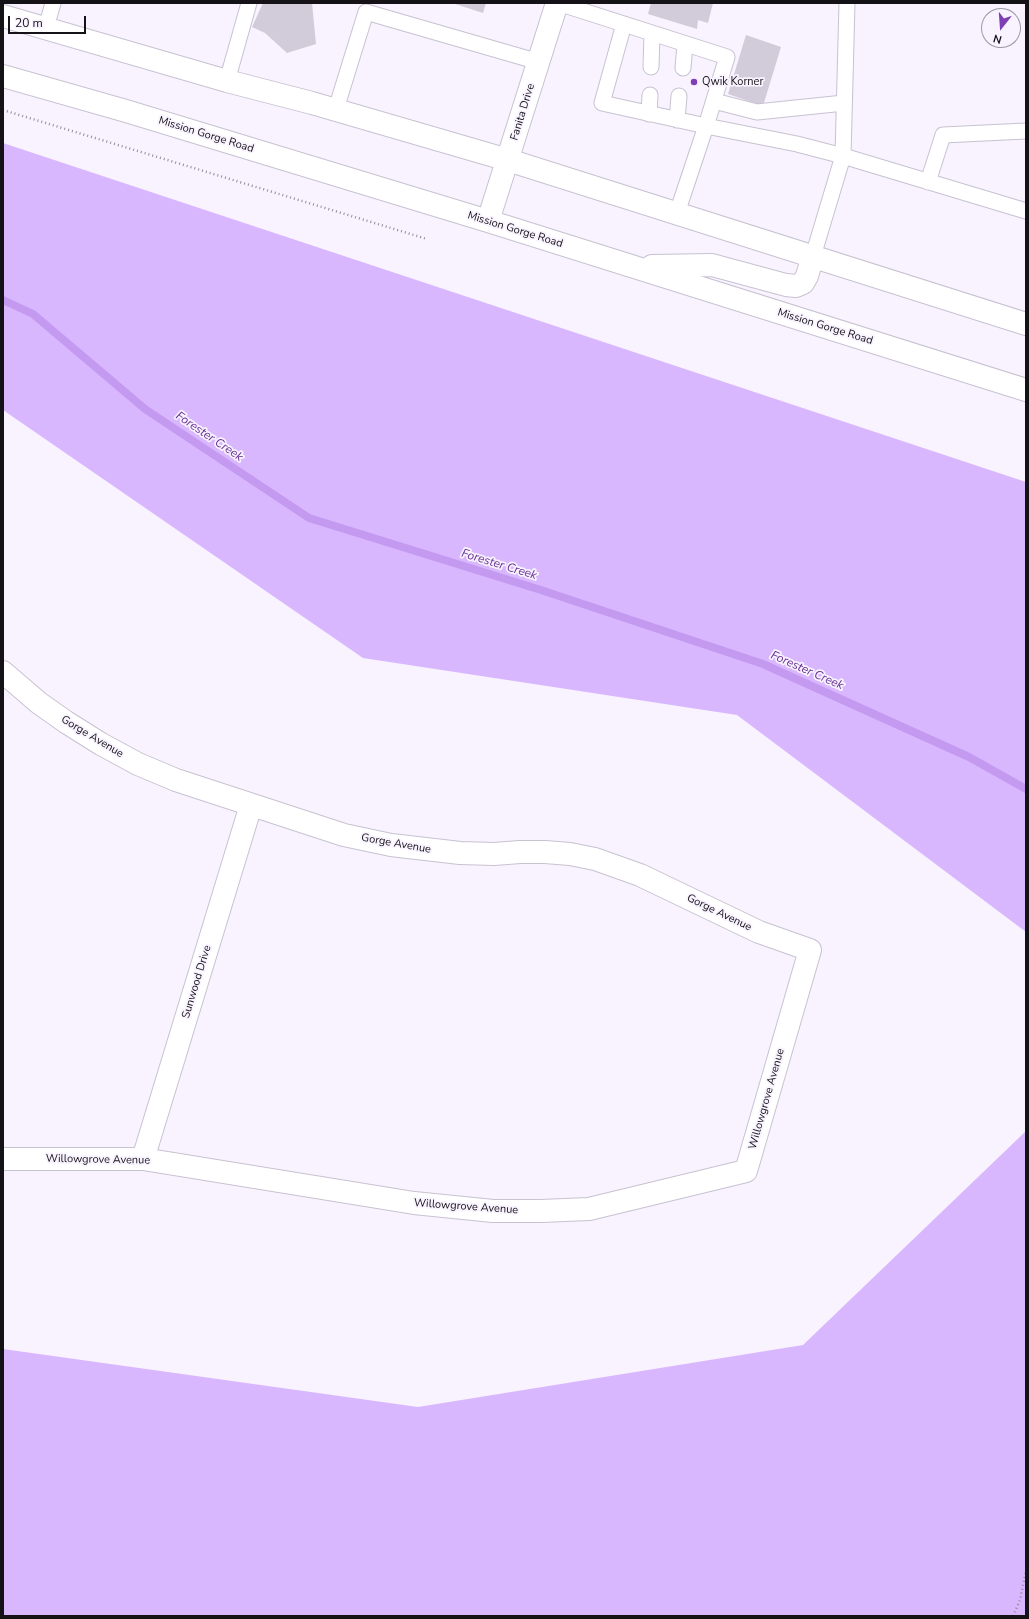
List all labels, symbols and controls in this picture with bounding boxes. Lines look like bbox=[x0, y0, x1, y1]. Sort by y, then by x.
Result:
scale bar bbox=[10, 8, 88, 34]
north arrow bbox=[981, 8, 1021, 48]
text: 20 m bbox=[15, 15, 43, 31]
text: N bbox=[992, 31, 1004, 47]
place label: Qwik Korner bbox=[702, 75, 763, 89]
marker: Qwik Korner bbox=[689, 77, 699, 87]
street label: Fanita Drive bbox=[508, 82, 538, 142]
street label: Mission Gorge Road bbox=[157, 114, 255, 156]
street label: Mission Gorge Road bbox=[466, 209, 564, 251]
street label: Mission Gorge Road bbox=[776, 306, 874, 348]
water label: Forester Creek bbox=[173, 409, 245, 465]
water label: Forester Creek bbox=[459, 547, 539, 583]
water label: Forester Creek bbox=[768, 648, 846, 694]
street label: Gorge Avenue bbox=[58, 713, 126, 761]
street label: Gorge Avenue bbox=[360, 831, 432, 857]
street label: Gorge Avenue bbox=[684, 892, 754, 934]
street label: Sunwood Drive bbox=[180, 944, 214, 1020]
street label: Willowgrove Avenue bbox=[746, 1047, 788, 1151]
street label: Willowgrove Avenue bbox=[46, 1152, 150, 1168]
street label: Willowgrove Avenue bbox=[413, 1197, 519, 1217]

